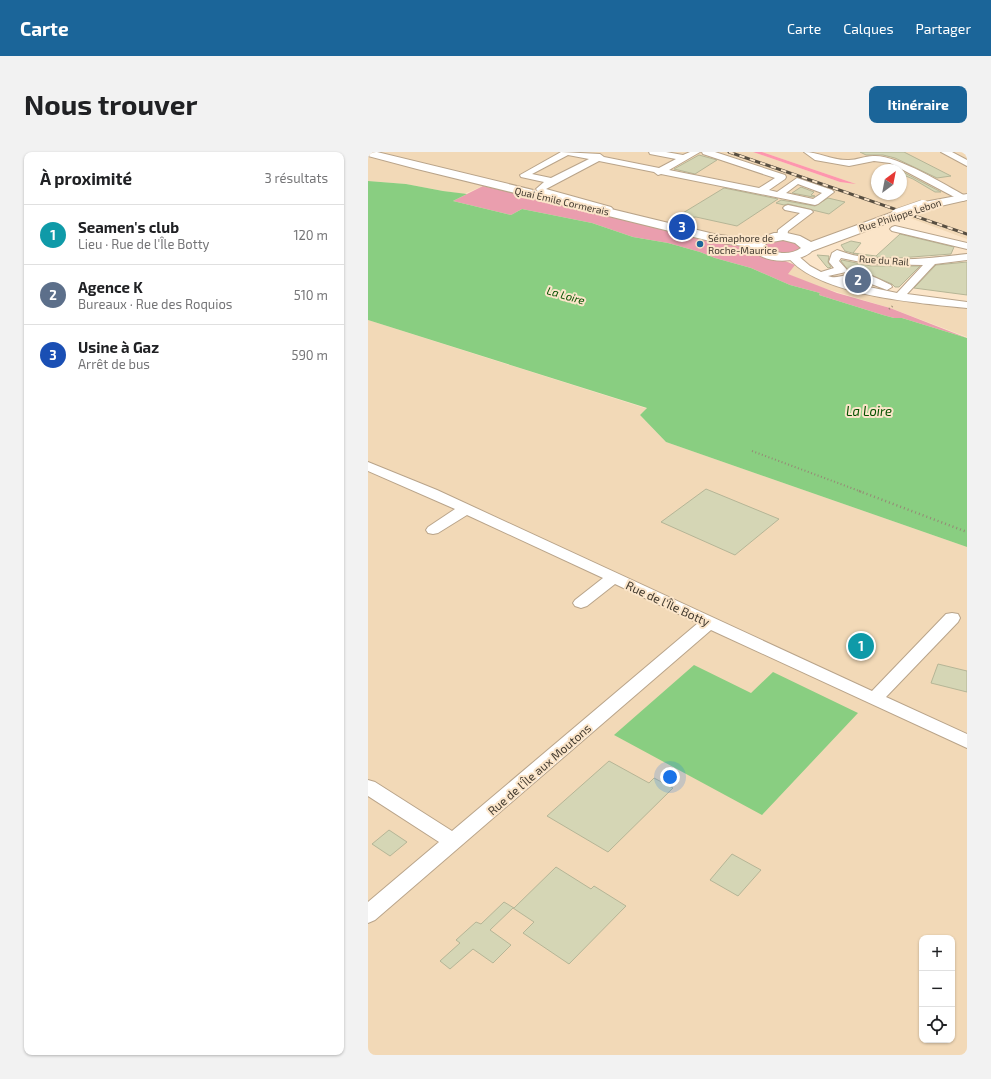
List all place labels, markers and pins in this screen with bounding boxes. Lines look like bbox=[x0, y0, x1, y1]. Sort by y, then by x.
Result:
pin: 3 bbox=[669, 212, 695, 242]
place label: Sémaphore de Roche-Maurice bbox=[708, 232, 777, 256]
marker: Sémaphore de Roche-Maurice bbox=[695, 239, 705, 249]
pin: 2 bbox=[845, 265, 871, 295]
pin: 1 bbox=[848, 631, 874, 661]

